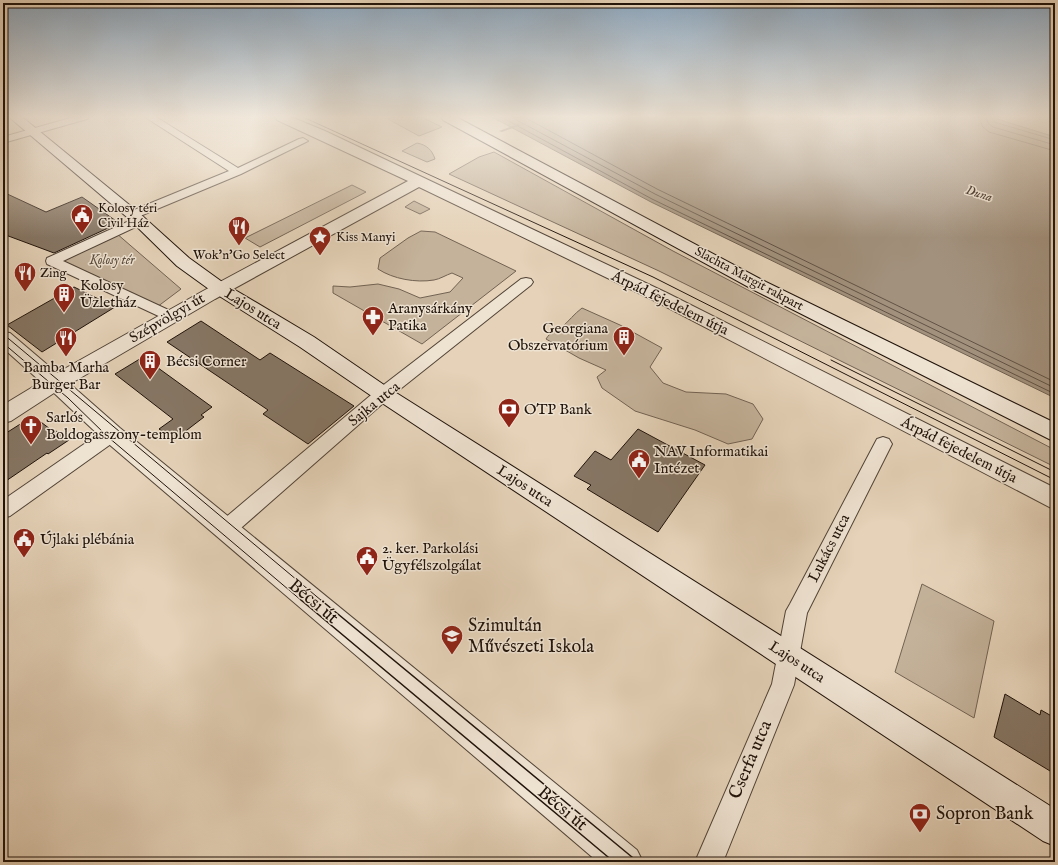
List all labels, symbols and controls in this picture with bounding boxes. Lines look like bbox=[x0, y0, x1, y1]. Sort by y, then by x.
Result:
water label: Duna bbox=[964, 182, 995, 206]
place label: Kolosy téri Civil Ház bbox=[98, 200, 158, 232]
public building icon: Kolosy téri Civil Ház bbox=[69, 202, 95, 235]
restaurant icon: Wok'n'Go Select bbox=[226, 214, 252, 247]
place icon: Kiss Manyi bbox=[307, 224, 333, 257]
place label: Kiss Manyi bbox=[336, 229, 396, 246]
street label: Slachta Margit rakpart bbox=[692, 243, 807, 315]
place label: Wok'n'Go Select bbox=[193, 247, 286, 264]
park label: Kolosy tér bbox=[88, 252, 135, 269]
restaurant icon: Zing bbox=[12, 260, 38, 293]
place label: Zing bbox=[40, 265, 68, 282]
street label: Árpád fejedelem útja bbox=[607, 266, 732, 340]
place label: Kolosy Üzletház bbox=[80, 276, 137, 312]
building icon: Kolosy Üzletház bbox=[51, 281, 77, 314]
street label: Lajos utca bbox=[221, 284, 285, 334]
street label: Szépvölgyi út bbox=[126, 289, 208, 347]
place label: Aranysárkány Patika bbox=[387, 299, 473, 335]
pharmacy icon: Aranysárkány Patika bbox=[360, 304, 386, 337]
place label: Georgiana Obszervatórium bbox=[508, 319, 609, 355]
building icon: Georgiana Obszervatórium bbox=[611, 324, 637, 357]
restaurant icon: Bamba Marha Burger Bar bbox=[53, 325, 79, 358]
building icon: Bécsi Corner bbox=[137, 348, 163, 381]
place label: Bécsi Corner bbox=[166, 352, 247, 371]
place label: Bamba Marha Burger Bar bbox=[23, 358, 110, 394]
street label: Sajka utca bbox=[344, 377, 404, 431]
bank icon: OTP Bank bbox=[496, 396, 522, 429]
place label: OTP Bank bbox=[524, 400, 593, 419]
place label: Sarlós Boldogasszony-templom bbox=[46, 408, 202, 444]
street label: Árpád fejedelem útja bbox=[897, 412, 1021, 488]
church icon: Sarlós Boldogasszony-templom bbox=[18, 413, 44, 446]
place label: NAV Informatikai Intézet bbox=[654, 442, 768, 478]
public building icon: NAV Informatikai Intézet bbox=[626, 447, 652, 480]
street label: Lajos utca bbox=[493, 461, 557, 511]
street label: Lukács utca bbox=[804, 510, 854, 585]
public building icon: Újlaki plébánia bbox=[11, 526, 37, 559]
place label: Újlaki plébánia bbox=[40, 530, 135, 549]
place label: 2. ker. Parkolási Ügyfélszolgálat bbox=[382, 539, 481, 575]
public building icon: 2. ker. Parkolási Ügyfélszolgálat bbox=[354, 544, 380, 577]
street label: Bécsi út bbox=[283, 574, 343, 630]
place label: Szimultán Művészeti Iskola bbox=[468, 615, 594, 659]
school or university icon: Szimultán Művészeti Iskola bbox=[439, 623, 465, 656]
street label: Lajos utca bbox=[765, 637, 829, 687]
street label: Cserfa utca bbox=[724, 717, 778, 803]
street label: Bécsi út bbox=[532, 781, 592, 837]
bank icon: Sopron Bank bbox=[907, 801, 933, 834]
place label: Sopron Bank bbox=[936, 803, 1034, 826]

